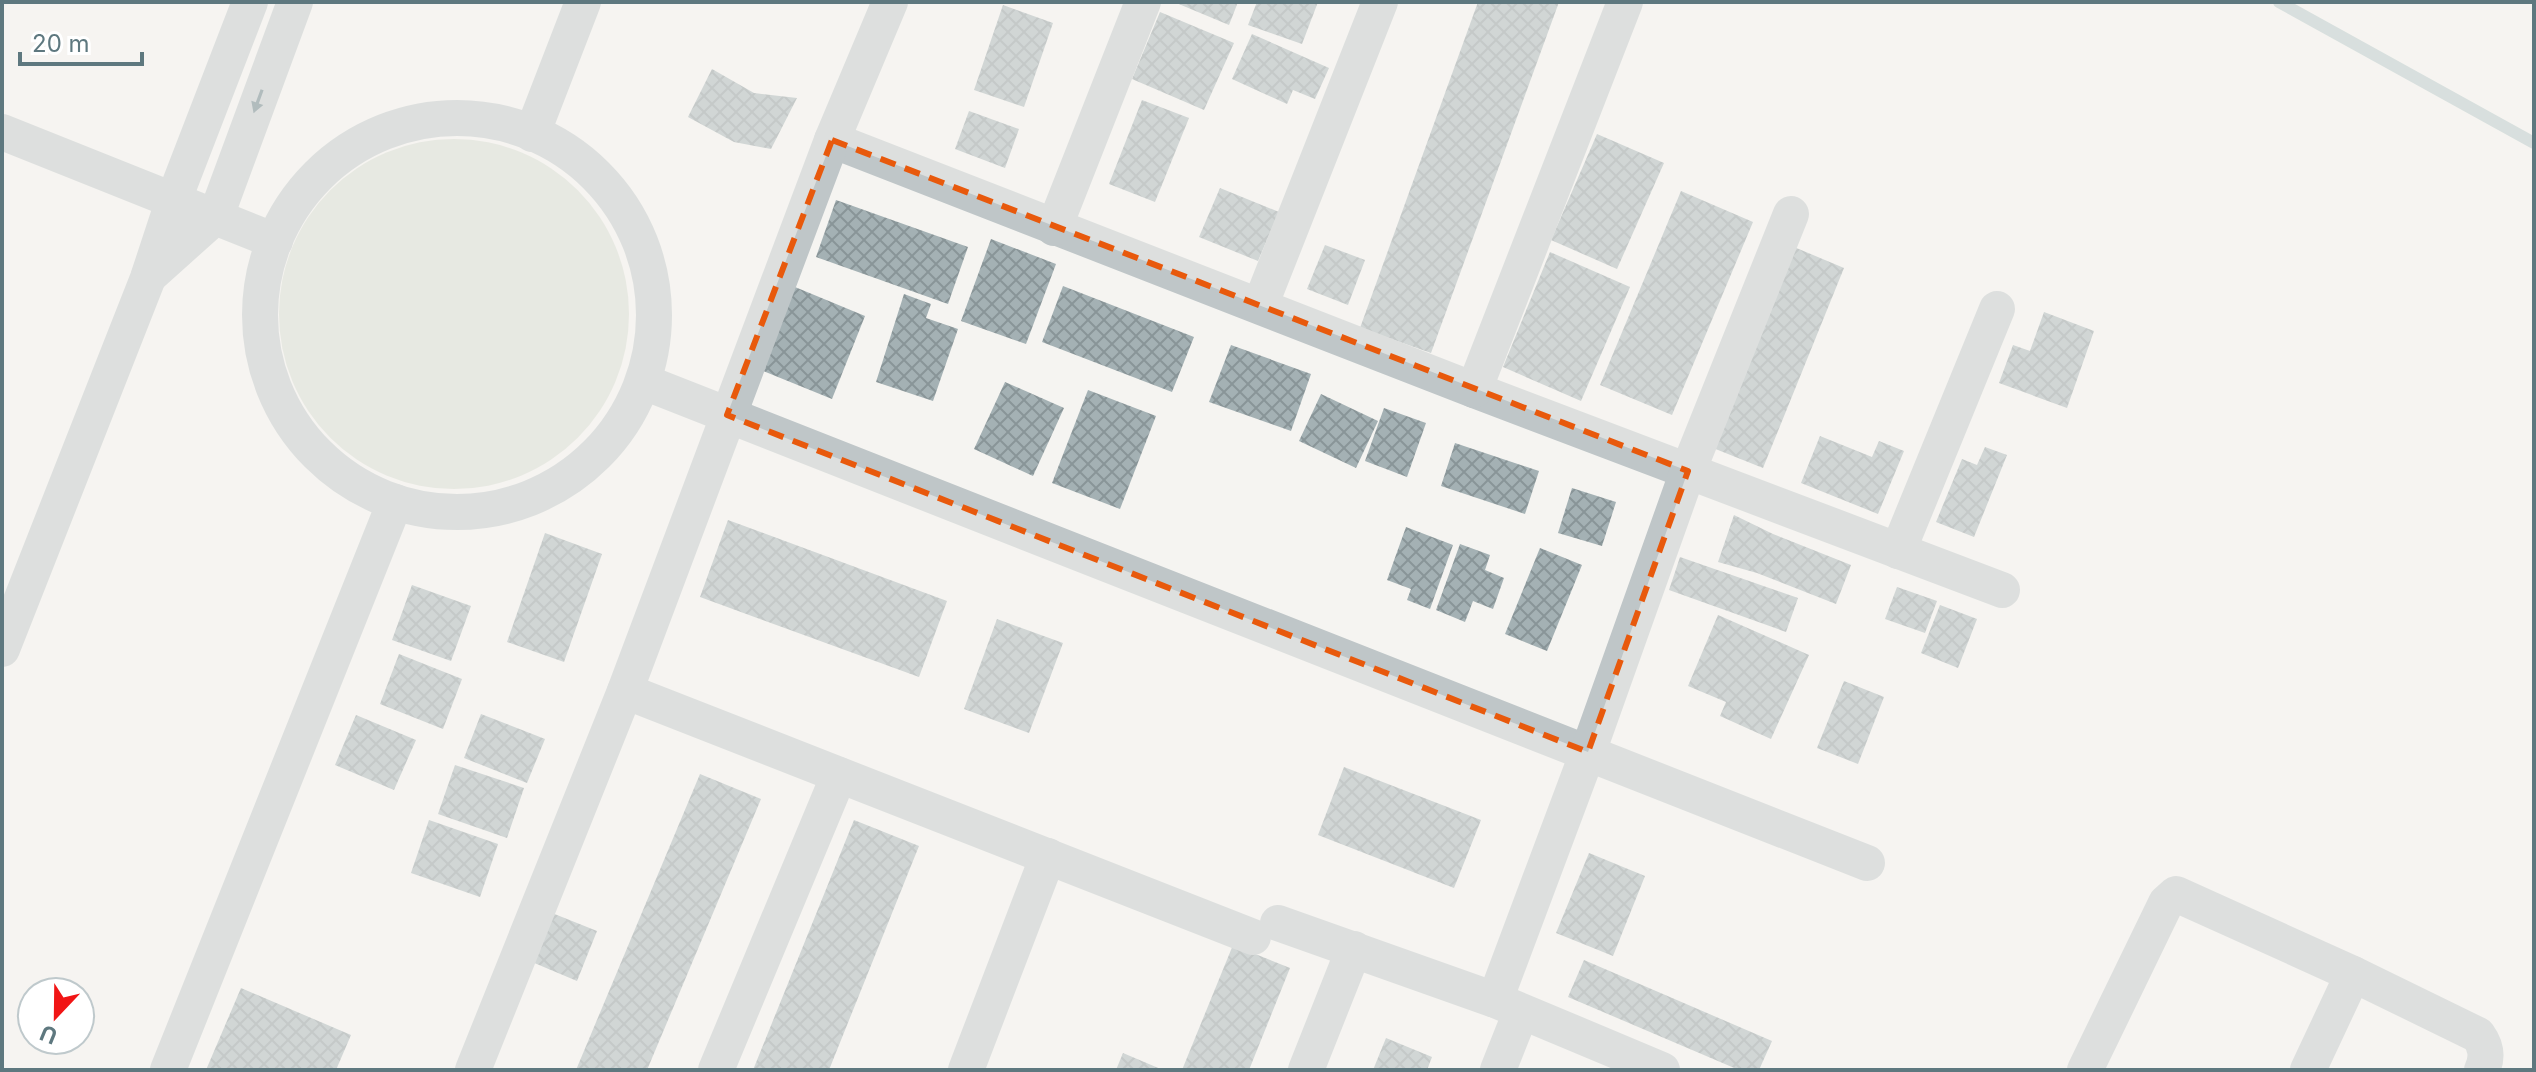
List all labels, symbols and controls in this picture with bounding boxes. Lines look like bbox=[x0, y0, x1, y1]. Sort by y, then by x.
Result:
scale bar bbox=[20, 16, 142, 66]
text: 20 m bbox=[32, 29, 90, 58]
one-way arrow bbox=[252, 90, 264, 114]
north arrow bbox=[16, 976, 96, 1056]
text: U bbox=[36, 1019, 61, 1050]

